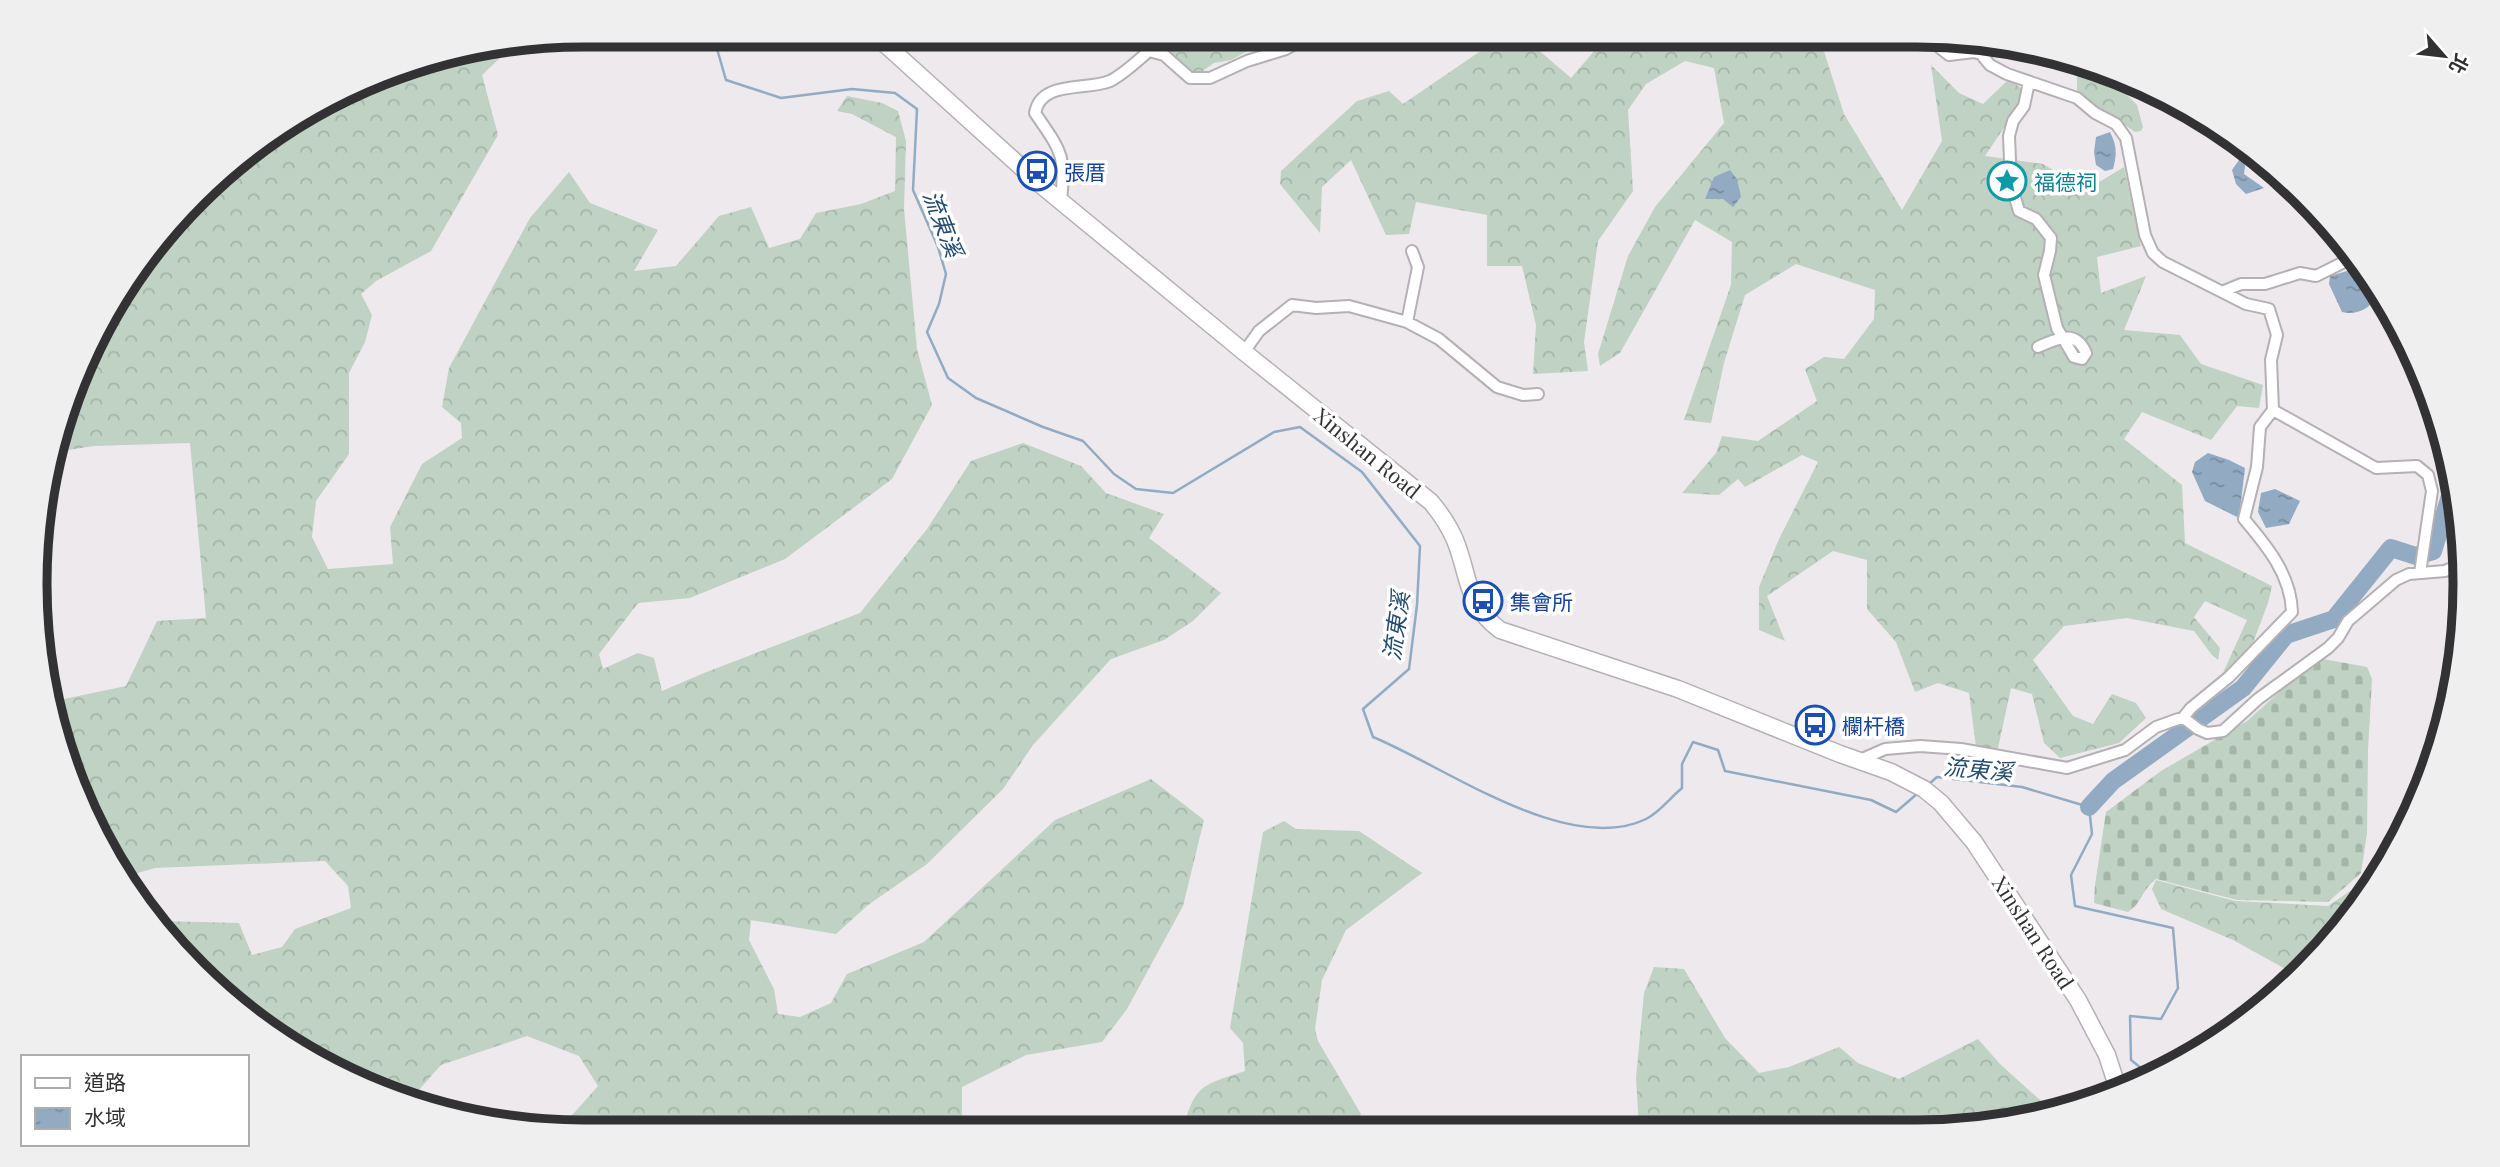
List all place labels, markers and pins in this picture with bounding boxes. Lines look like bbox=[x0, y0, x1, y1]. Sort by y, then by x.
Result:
bus stop icon: 張厝 bbox=[1016, 150, 1058, 192]
place label: 張厝 bbox=[1064, 157, 1106, 185]
place icon: 福德祠 bbox=[1986, 160, 2028, 202]
place label: 福德祠 bbox=[2034, 167, 2097, 195]
bus stop icon: 集會所 bbox=[1462, 580, 1504, 622]
place label: 集會所 bbox=[1510, 587, 1573, 615]
bus stop icon: 欄杆橋 bbox=[1794, 704, 1836, 746]
place label: 欄杆橋 bbox=[1842, 711, 1905, 739]

